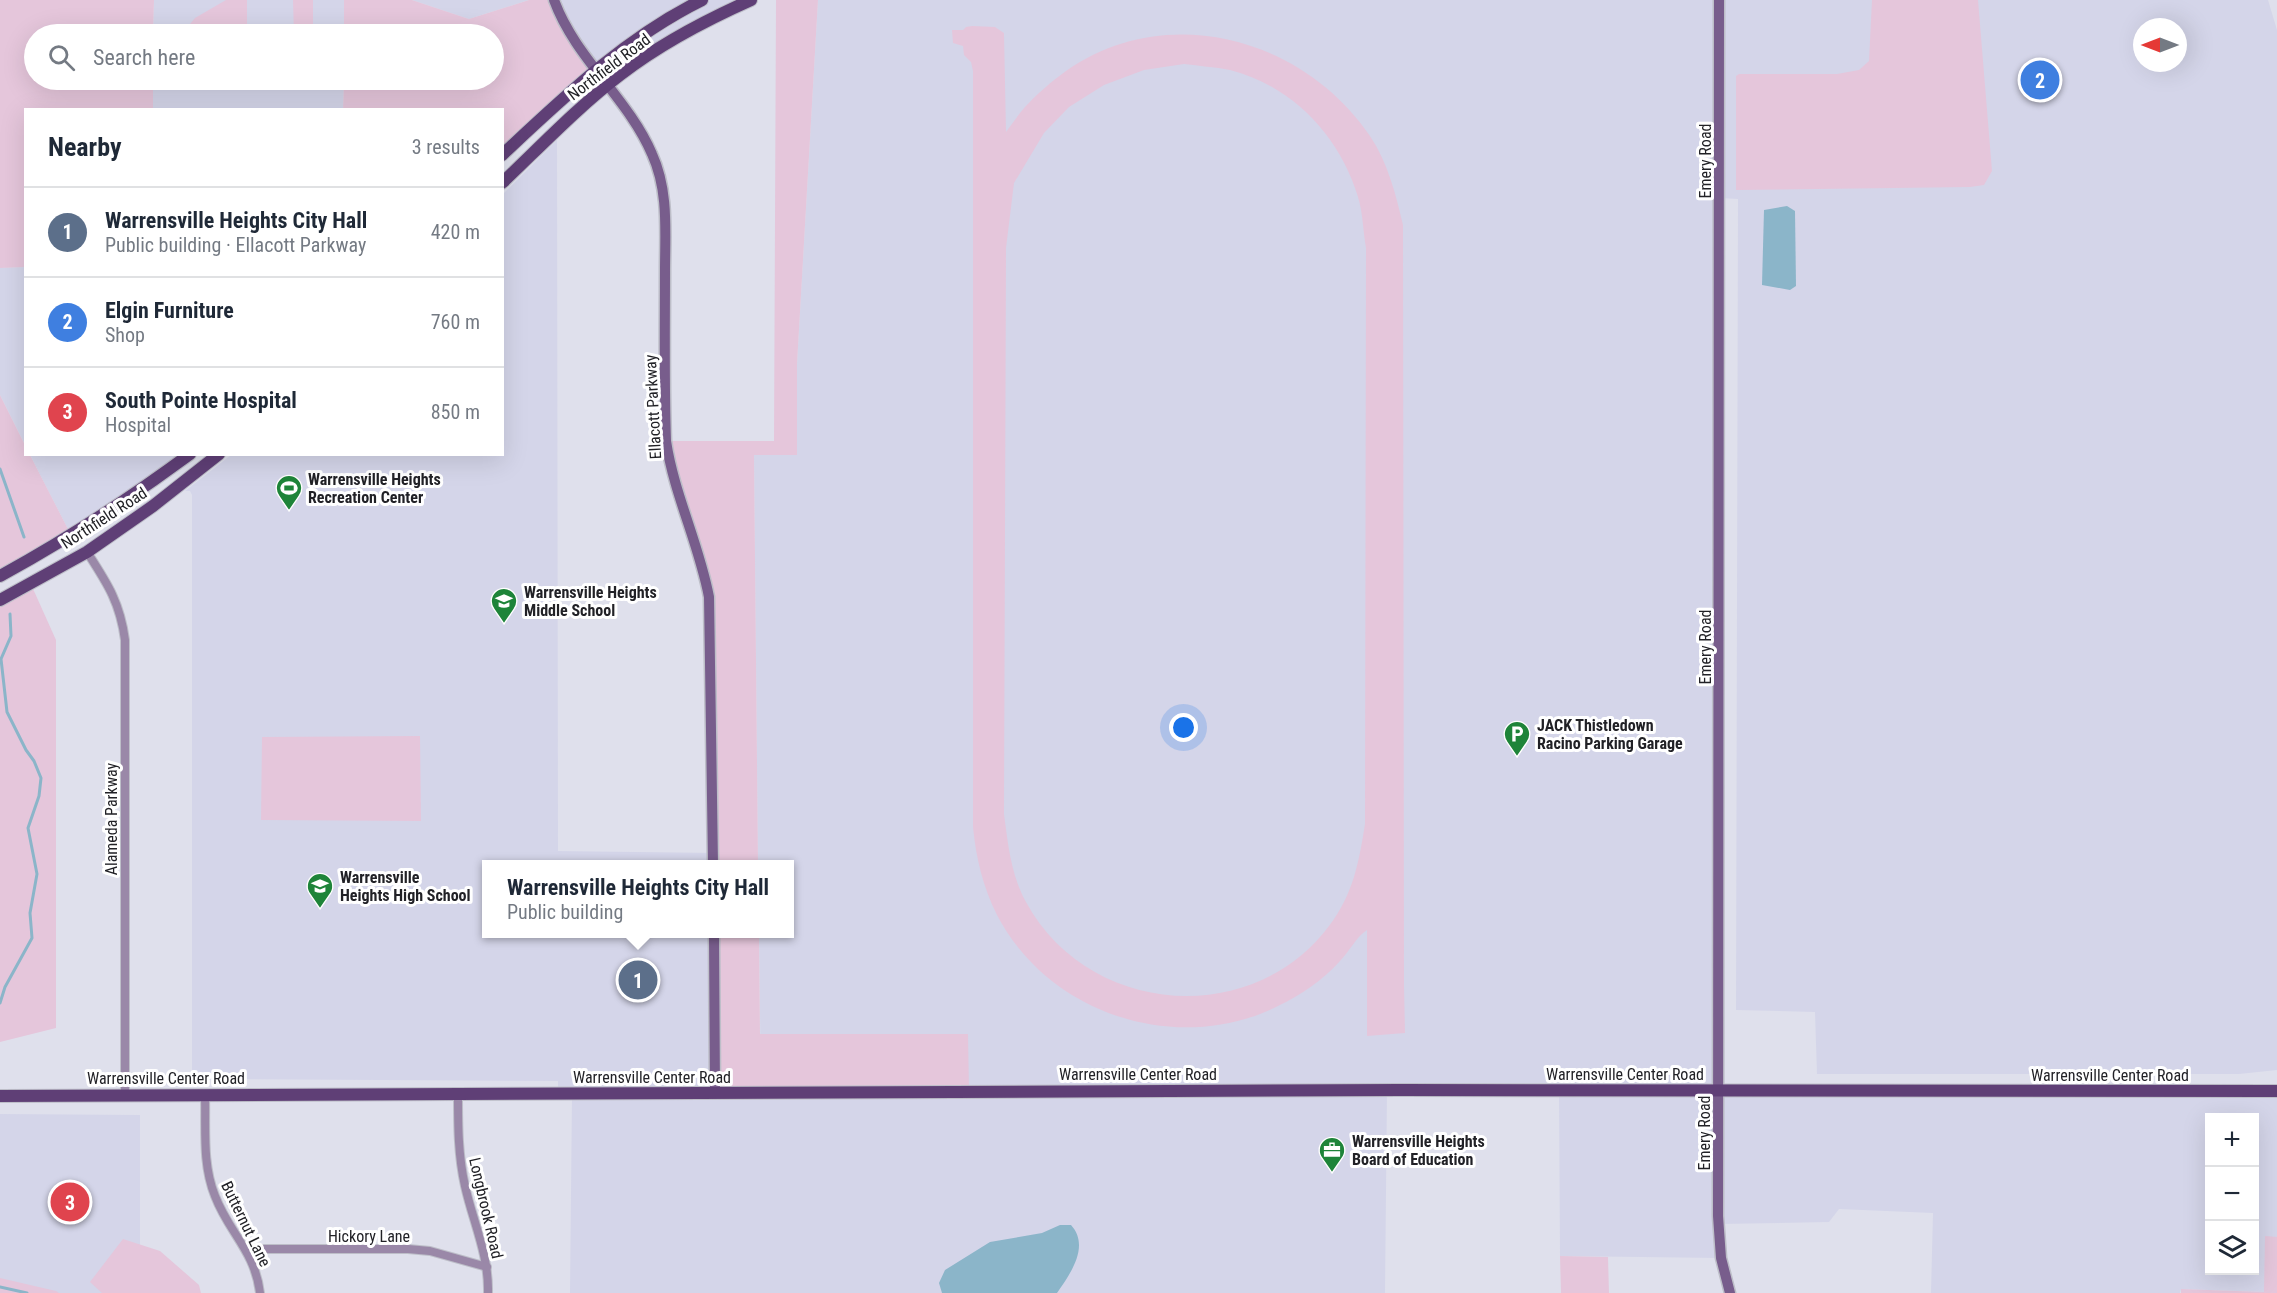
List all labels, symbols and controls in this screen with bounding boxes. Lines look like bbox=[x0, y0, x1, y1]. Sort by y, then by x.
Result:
north arrow bbox=[2133, 18, 2187, 72]
search box bbox=[24, 24, 504, 90]
street label: Northfield Road bbox=[564, 30, 654, 104]
icon: search bbox=[45, 41, 78, 74]
text: Search here bbox=[93, 45, 195, 70]
pin: 2 bbox=[2020, 58, 2060, 103]
street label: Emery Road bbox=[1696, 124, 1715, 198]
text: Nearby bbox=[48, 132, 122, 162]
text: 3 results bbox=[412, 135, 480, 159]
text: Warrensville Heights City Hall bbox=[105, 208, 367, 233]
text: 1 bbox=[62, 220, 73, 244]
text: 420 m bbox=[431, 220, 480, 244]
text: Public building · Ellacott Parkway bbox=[105, 233, 366, 257]
text: Elgin Furniture bbox=[105, 298, 234, 323]
text: 2 bbox=[62, 310, 73, 334]
text: 760 m bbox=[431, 310, 480, 334]
text: Shop bbox=[105, 323, 145, 347]
street label: Ellacott Parkway bbox=[641, 354, 665, 460]
text: South Pointe Hospital bbox=[105, 388, 297, 413]
text: 3 bbox=[62, 400, 73, 424]
text: 850 m bbox=[431, 400, 480, 424]
text: Hospital bbox=[105, 413, 171, 437]
place label: Warrensville Heights Recreation Center bbox=[308, 470, 441, 507]
sports icon: Warrensville Heights Recreation Center bbox=[274, 473, 304, 511]
street label: Northfield Road bbox=[58, 483, 150, 553]
place label: Warrensville Heights Middle School bbox=[524, 583, 657, 620]
school or university icon: Warrensville Heights Middle School bbox=[489, 586, 519, 624]
street label: Emery Road bbox=[1696, 610, 1715, 684]
your location bbox=[1169, 713, 1198, 742]
place label: JACK Thistledown Racino Parking Garage bbox=[1537, 716, 1683, 753]
parking icon: JACK Thistledown Racino Parking Garage bbox=[1502, 719, 1532, 757]
street label: Alameda Parkway bbox=[102, 762, 121, 875]
popup bbox=[482, 860, 794, 938]
place label: Warrensville Heights High School bbox=[340, 868, 471, 905]
school or university icon: Warrensville Heights High School bbox=[305, 871, 335, 909]
text: Warrensville Heights City Hall bbox=[507, 875, 769, 900]
text: Public building bbox=[507, 900, 623, 924]
pin: 1 bbox=[618, 958, 658, 1002]
street label: Warrensville Center Road bbox=[1059, 1065, 1217, 1084]
street label: Warrensville Center Road bbox=[1546, 1065, 1704, 1084]
street label: Warrensville Center Road bbox=[2031, 1066, 2189, 1085]
street label: Warrensville Center Road bbox=[573, 1068, 731, 1087]
street label: Warrensville Center Road bbox=[87, 1069, 245, 1088]
street label: Emery Road bbox=[1695, 1096, 1714, 1170]
map controls bbox=[2205, 1113, 2259, 1275]
button: + bbox=[2205, 1113, 2259, 1167]
place label: Warrensville Heights Board of Education bbox=[1352, 1132, 1485, 1169]
office icon: Warrensville Heights Board of Education bbox=[1317, 1135, 1347, 1173]
street label: Longbrook Road bbox=[465, 1156, 507, 1260]
button: − bbox=[2205, 1167, 2259, 1221]
street label: Butternut Lane bbox=[217, 1178, 275, 1270]
pin: 3 bbox=[50, 1180, 90, 1224]
button: layers bbox=[2205, 1221, 2259, 1275]
street label: Hickory Lane bbox=[328, 1227, 410, 1246]

